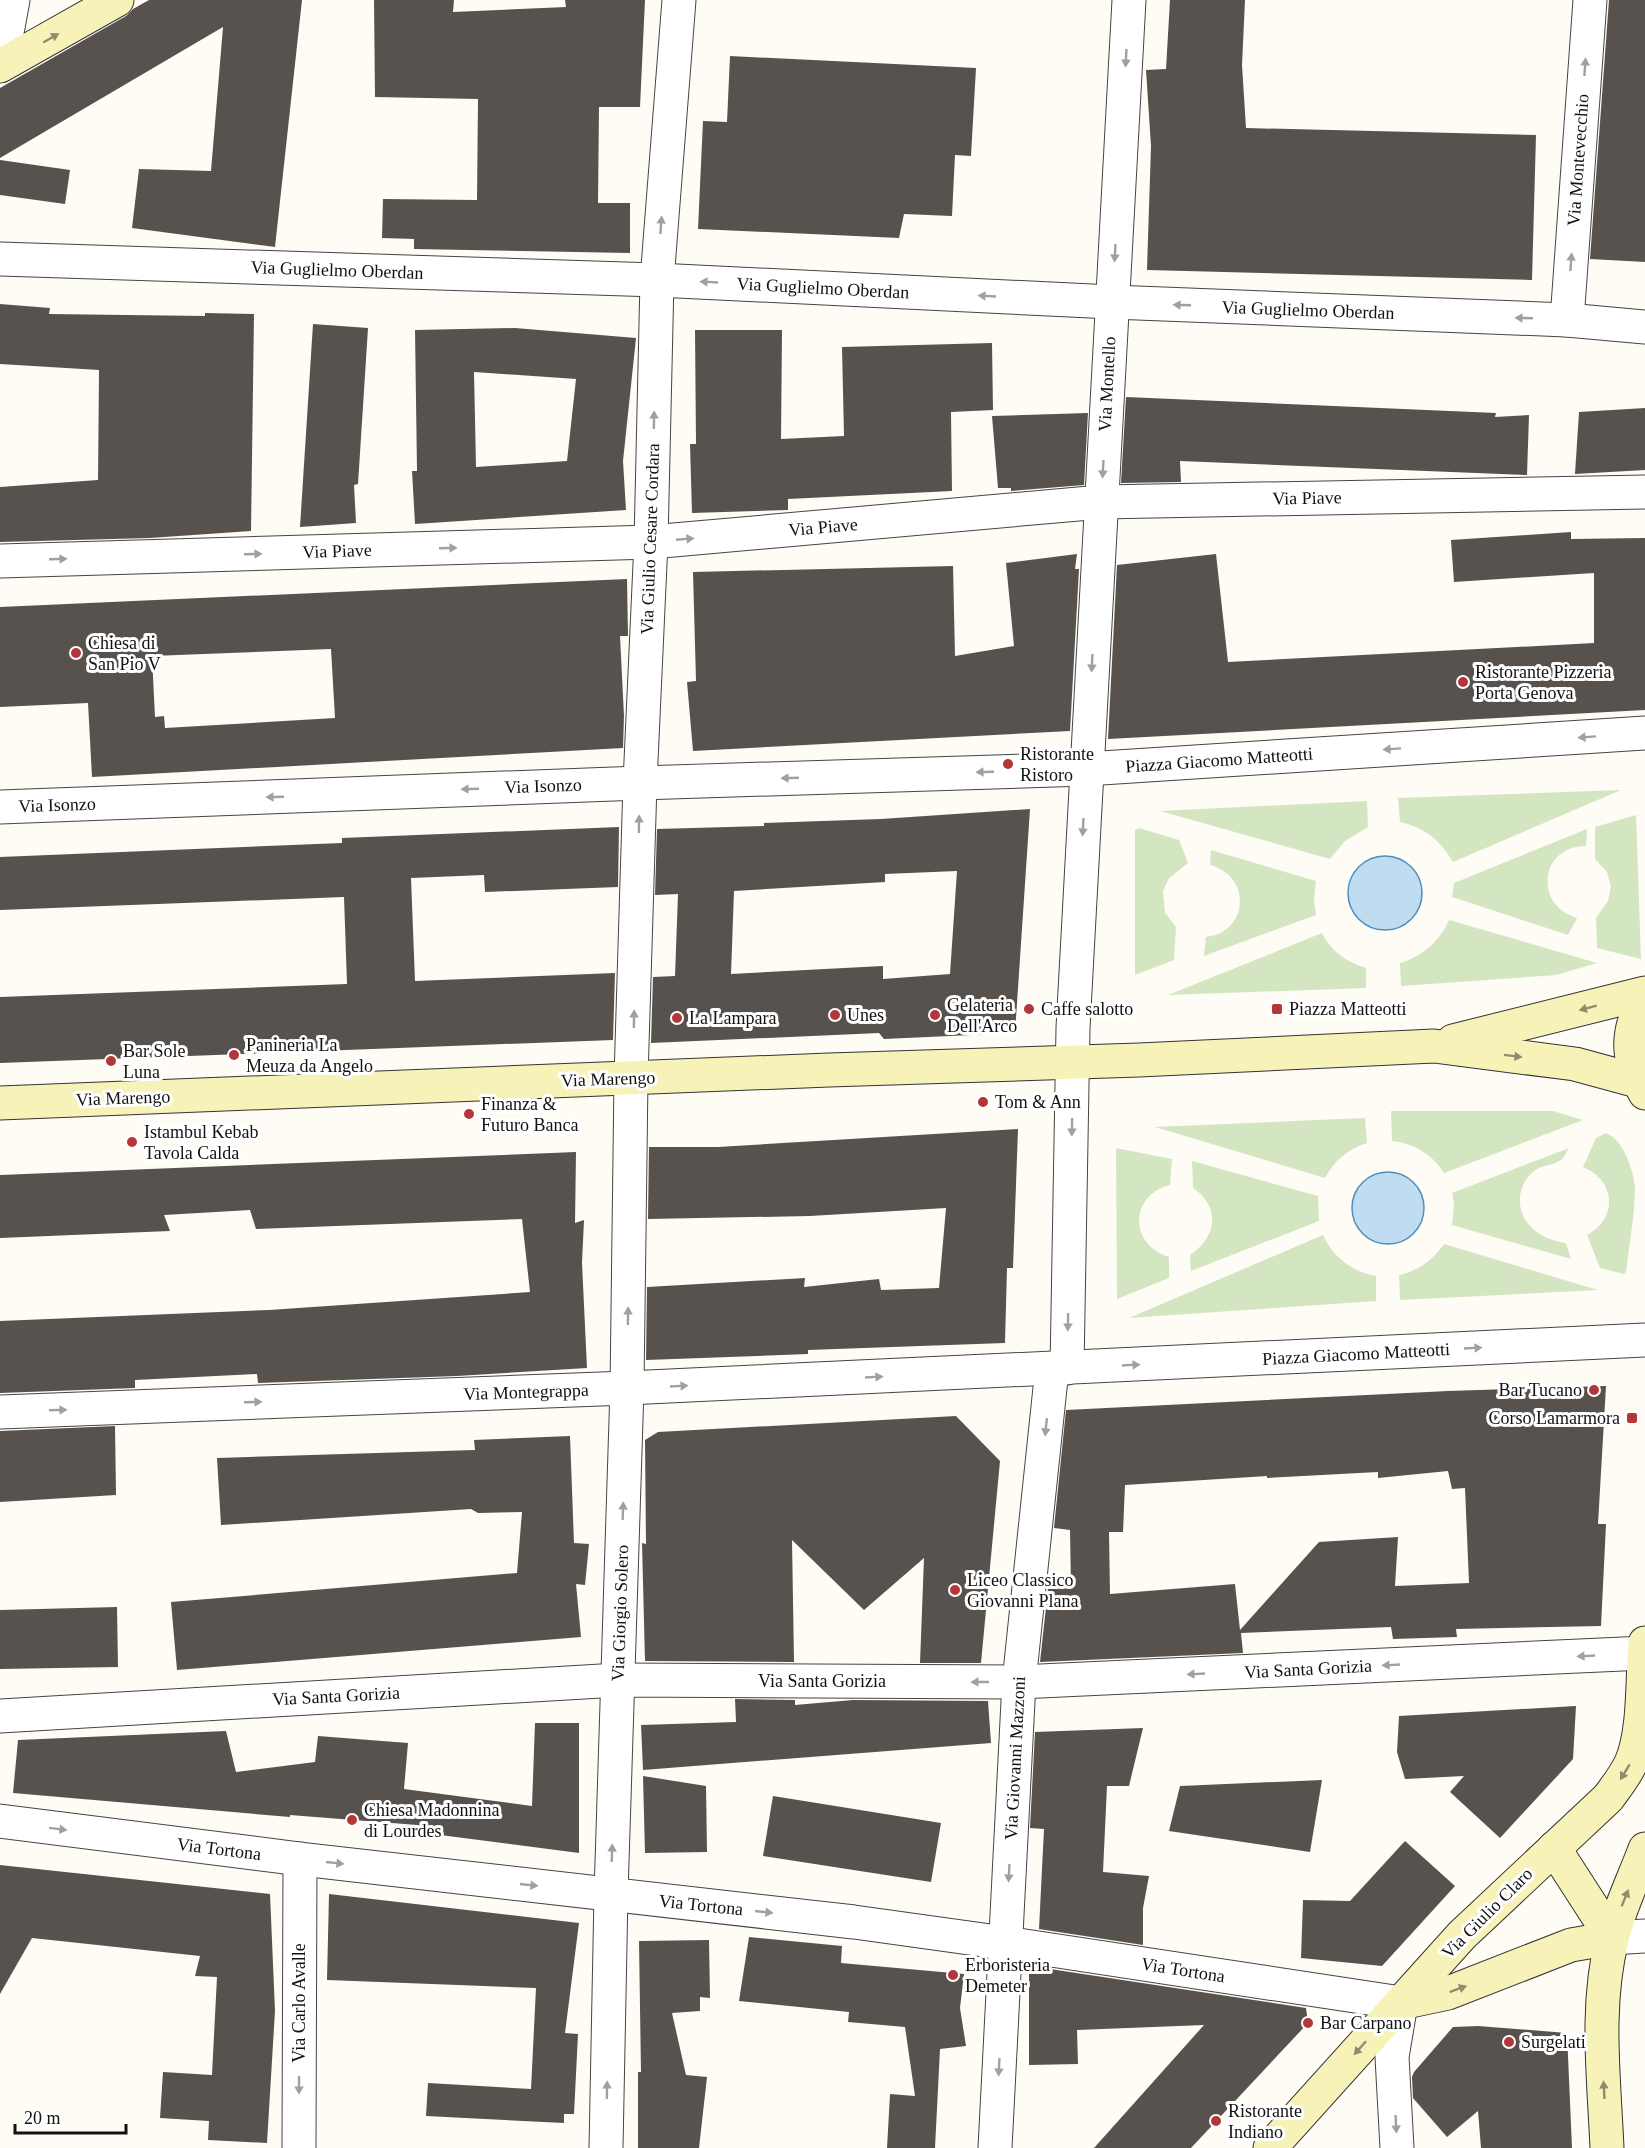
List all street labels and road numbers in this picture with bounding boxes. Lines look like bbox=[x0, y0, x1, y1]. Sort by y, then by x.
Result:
street label: Via Montevecchio bbox=[1563, 93, 1593, 227]
street label: Via Guglielmo Oberdan bbox=[250, 257, 424, 283]
street label: Via Guglielmo Oberdan bbox=[736, 273, 910, 303]
street label: Via Guglielmo Oberdan bbox=[1221, 297, 1395, 323]
street label: Via Montello bbox=[1095, 336, 1119, 432]
street label: Via Giulio Cesare Cordara bbox=[637, 443, 663, 635]
street label: Via Piave bbox=[1272, 487, 1342, 509]
street label: Via Piave bbox=[788, 514, 858, 540]
street label: Via Piave bbox=[302, 540, 372, 562]
street label: Piazza Giacomo Matteotti bbox=[1125, 743, 1313, 777]
street label: Via Isonzo bbox=[504, 775, 582, 797]
street label: Via Isonzo bbox=[18, 794, 96, 816]
street label: Via Marengo bbox=[560, 1067, 656, 1091]
street label: Via Marengo bbox=[75, 1086, 171, 1110]
street label: Piazza Giacomo Matteotti bbox=[1262, 1339, 1450, 1369]
street label: Via Montegrappa bbox=[463, 1380, 589, 1404]
street label: Via Giorgio Solero bbox=[608, 1544, 632, 1682]
street label: Via Santa Gorizia bbox=[1244, 1656, 1372, 1682]
street label: Via Santa Gorizia bbox=[758, 1671, 886, 1691]
street label: Via Giovanni Mazzoni bbox=[1001, 1676, 1029, 1840]
street label: Via Santa Gorizia bbox=[272, 1683, 400, 1709]
street label: Via Tortona bbox=[176, 1834, 262, 1864]
street label: Via Giulio Claro bbox=[1438, 1864, 1536, 1962]
street label: Via Tortona bbox=[658, 1891, 744, 1919]
street label: Via Carlo Avalle bbox=[289, 1943, 309, 2063]
street label: Via Tortona bbox=[1140, 1953, 1226, 1987]

